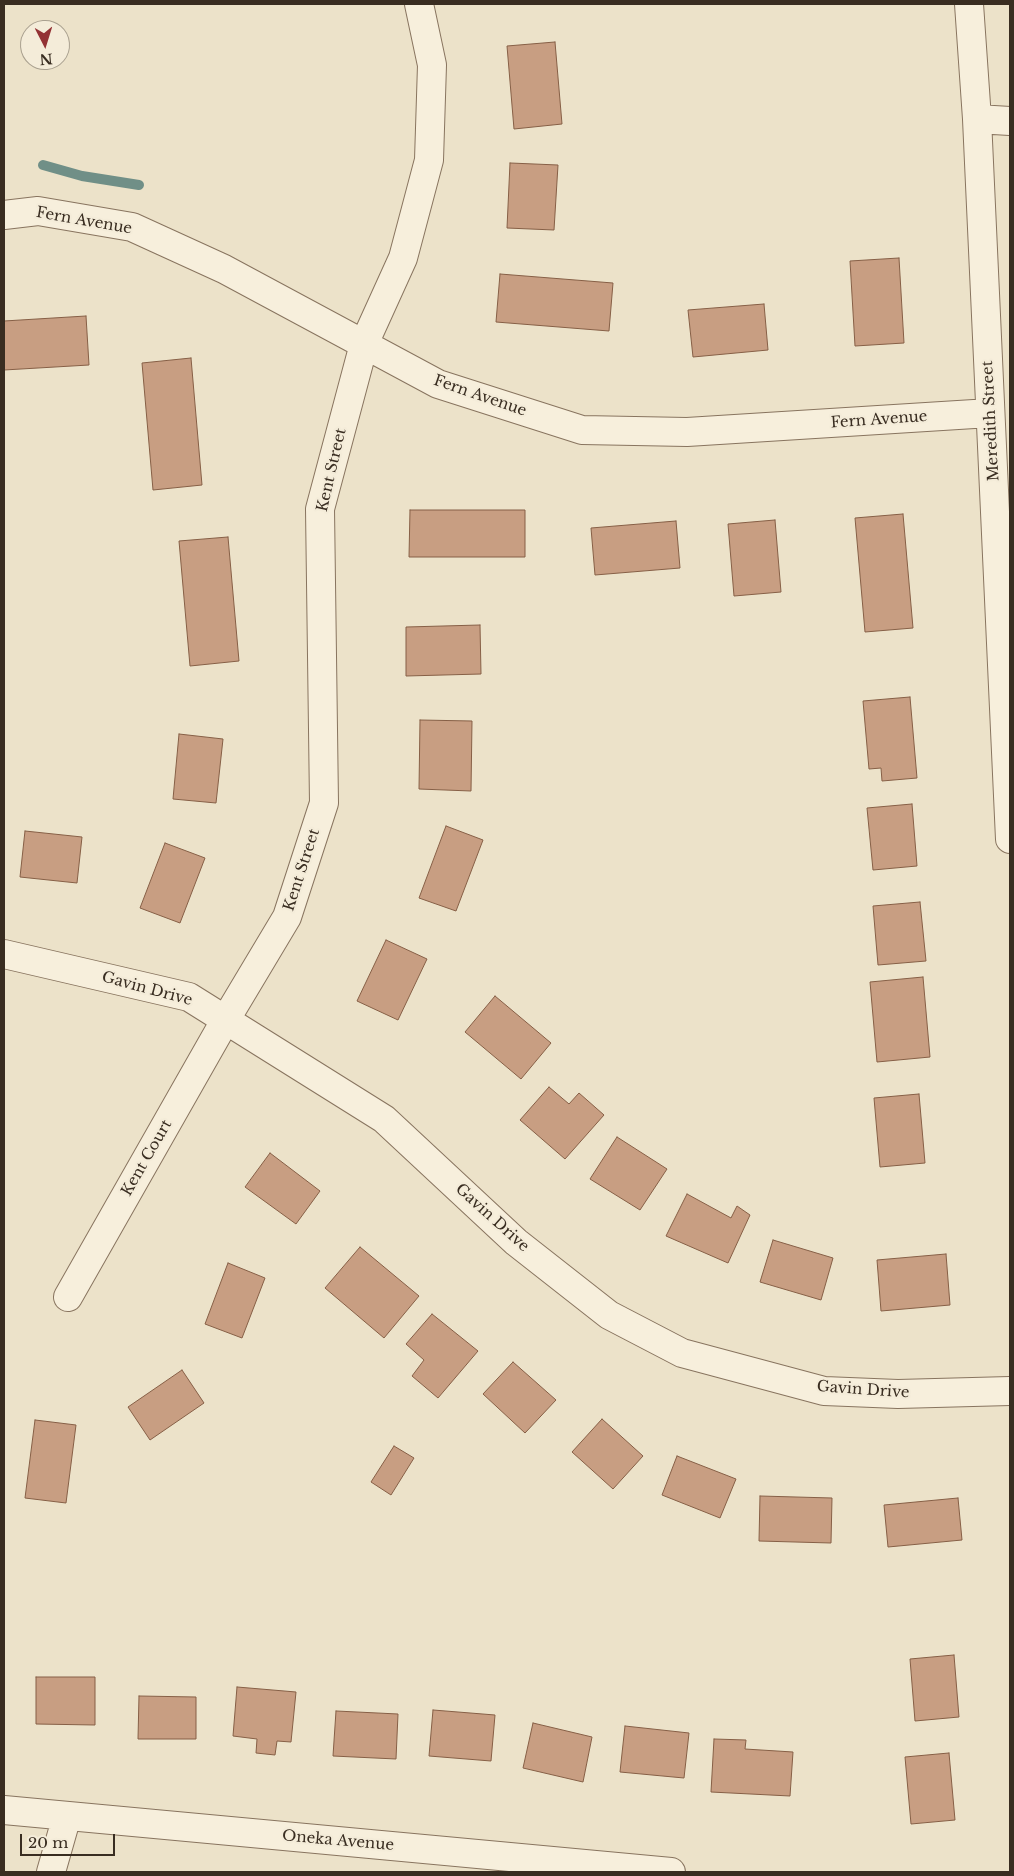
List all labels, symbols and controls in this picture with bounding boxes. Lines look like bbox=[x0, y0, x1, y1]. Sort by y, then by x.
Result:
north arrow bbox=[20, 20, 70, 70]
text: N bbox=[39, 49, 54, 68]
street label: Fern Avenue bbox=[35, 204, 133, 238]
street label: Meredith Street bbox=[979, 360, 1003, 482]
street label: Fern Avenue bbox=[431, 372, 529, 420]
street label: Fern Avenue bbox=[830, 408, 928, 432]
street label: Kent Street bbox=[314, 426, 350, 514]
street label: Kent Street bbox=[280, 827, 324, 913]
street label: Gavin Drive bbox=[100, 968, 194, 1010]
street label: Kent Court bbox=[118, 1117, 176, 1199]
street label: Gavin Drive bbox=[451, 1180, 533, 1256]
street label: Gavin Drive bbox=[816, 1378, 910, 1402]
scale bar bbox=[22, 1824, 118, 1856]
street label: Oneka Avenue bbox=[281, 1827, 395, 1855]
text: 20 m bbox=[28, 1833, 68, 1852]

